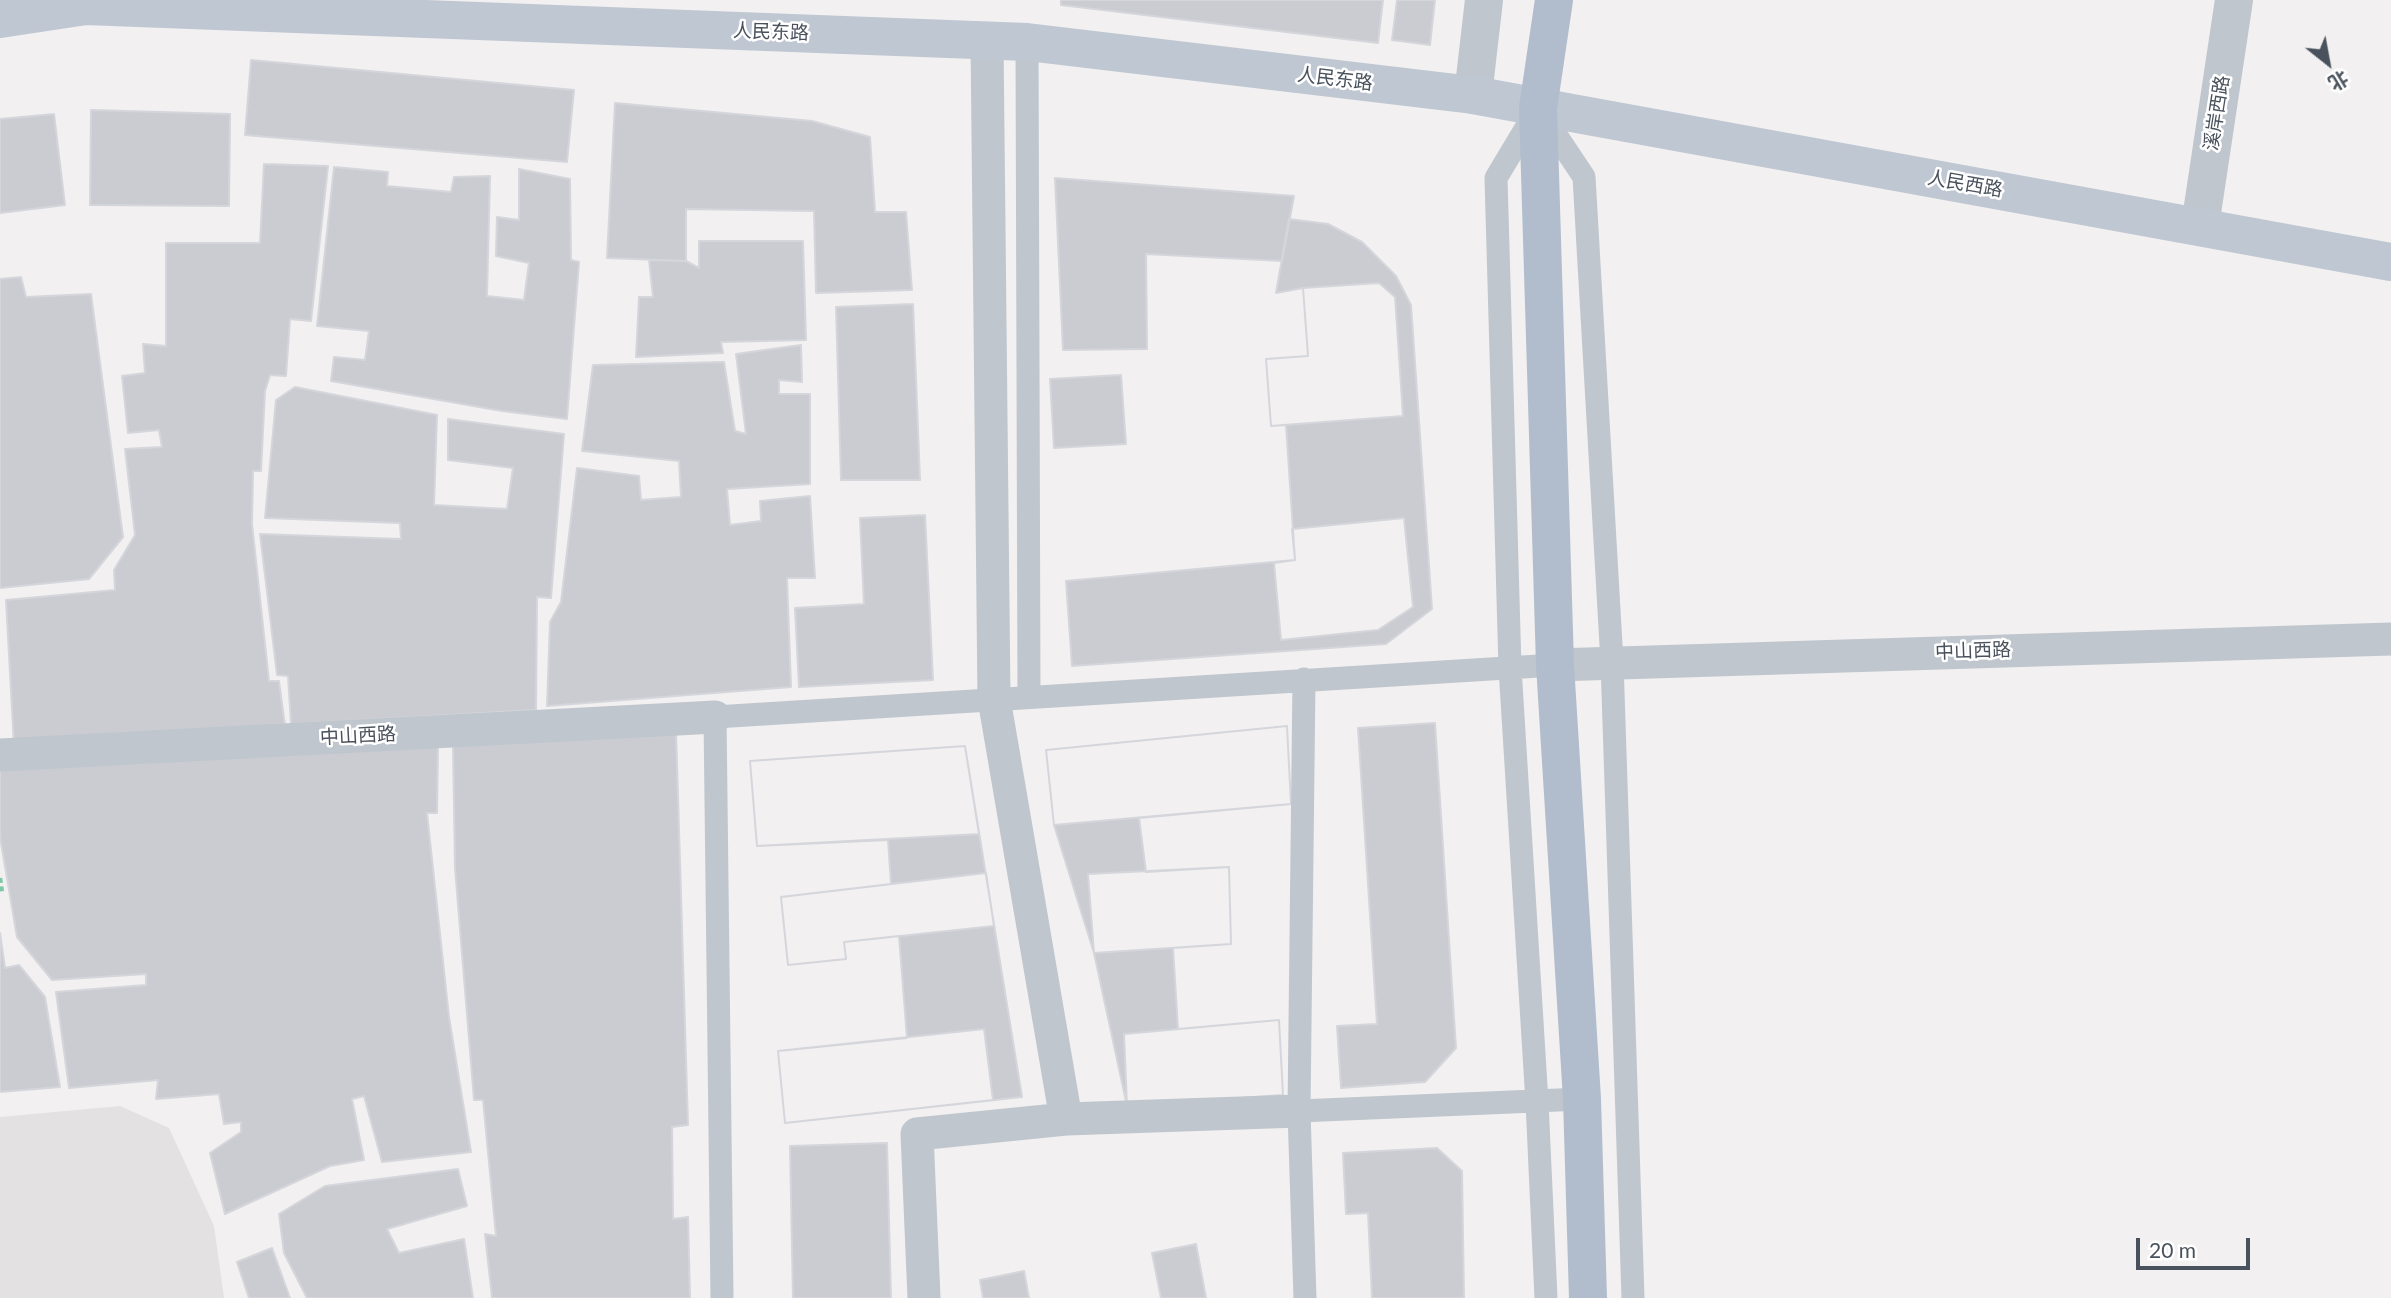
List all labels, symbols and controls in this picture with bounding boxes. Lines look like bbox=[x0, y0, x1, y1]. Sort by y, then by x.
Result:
street label: 人民东路 bbox=[733, 19, 809, 45]
north arrow bbox=[2293, 28, 2363, 98]
street label: 人民东路 bbox=[1296, 63, 1374, 95]
text: 北 bbox=[2325, 67, 2353, 96]
street label: 溪岸西路 bbox=[2200, 74, 2234, 152]
street label: 人民西路 bbox=[1926, 166, 2004, 202]
street label: 中山西路 bbox=[1935, 638, 2011, 664]
street label: 中山西路 bbox=[319, 723, 397, 749]
scale bar bbox=[2139, 1224, 2253, 1268]
text: 20 m bbox=[2149, 1237, 2196, 1262]

